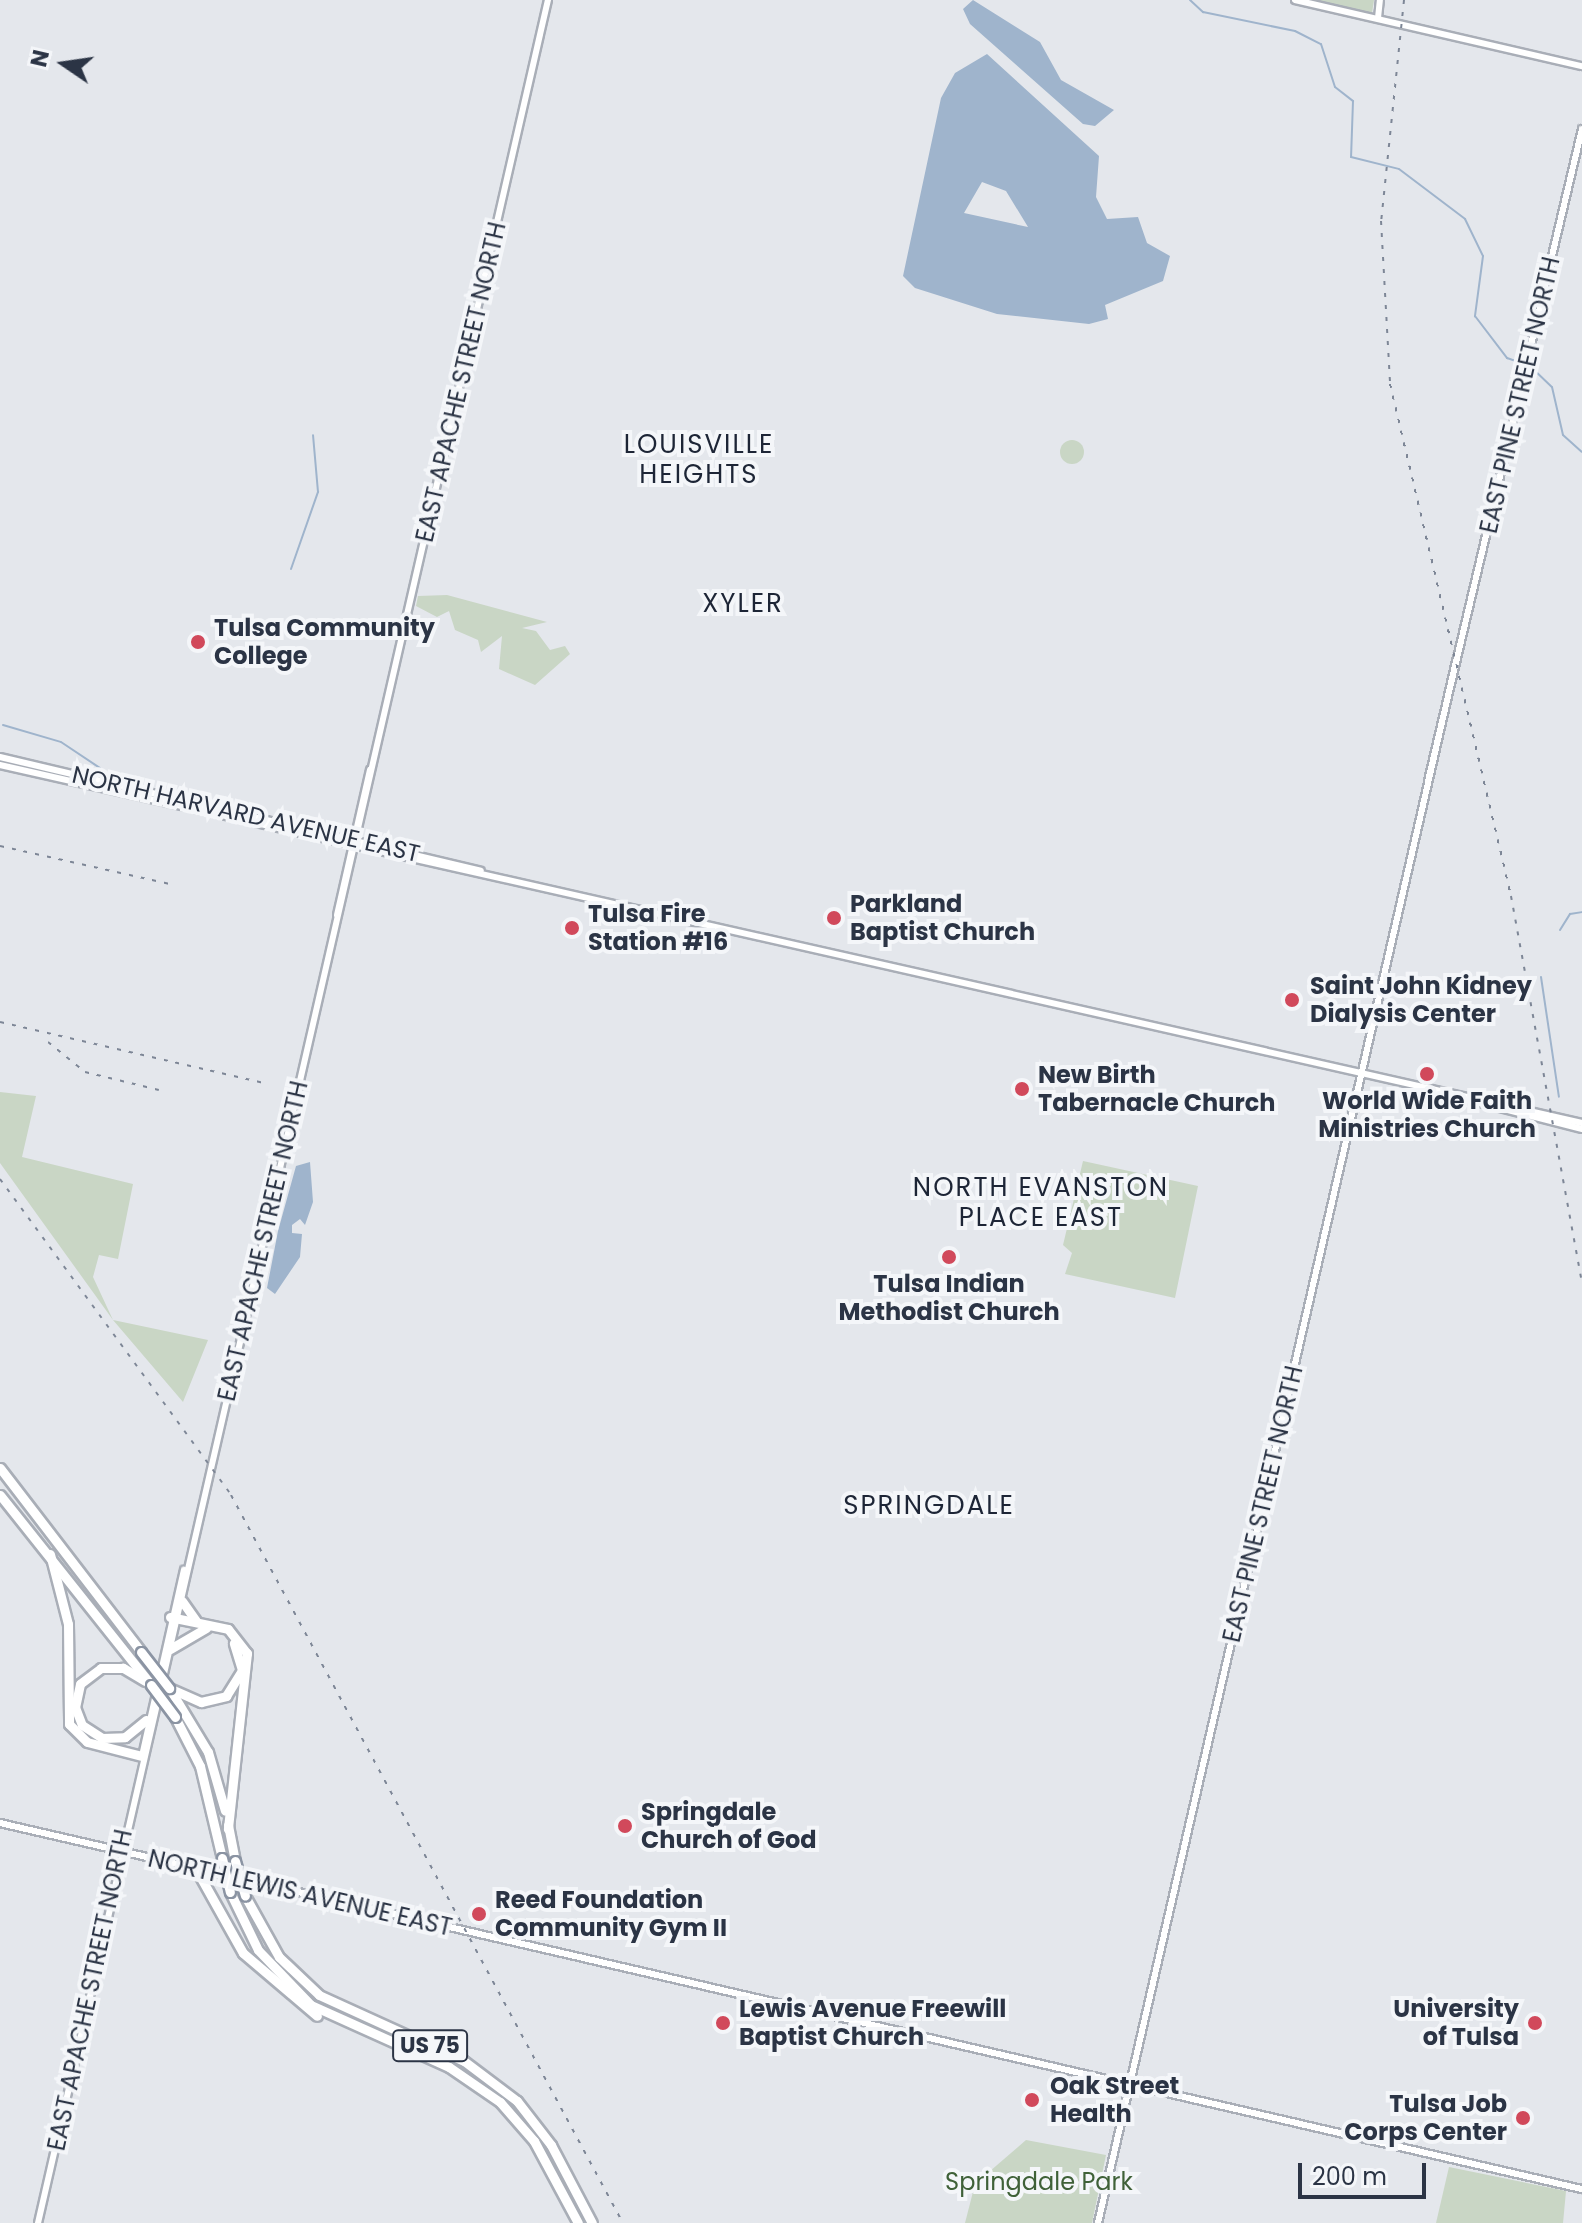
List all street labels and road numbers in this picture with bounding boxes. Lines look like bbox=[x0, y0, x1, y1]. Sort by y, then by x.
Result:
street label: EAST APACHE STREET NORTH bbox=[410, 219, 512, 545]
street label: EAST PINE STREET NORTH bbox=[1474, 254, 1566, 536]
street label: NORTH HARVARD AVENUE EAST bbox=[69, 760, 423, 868]
street label: EAST APACHE STREET NORTH bbox=[212, 1078, 314, 1404]
street label: EAST PINE STREET NORTH bbox=[1217, 1363, 1309, 1645]
street label: EAST APACHE STREET NORTH bbox=[42, 1827, 138, 2153]
street label: NORTH LEWIS AVENUE EAST bbox=[145, 1844, 455, 1942]
road number: US 75 bbox=[392, 2028, 468, 2064]

